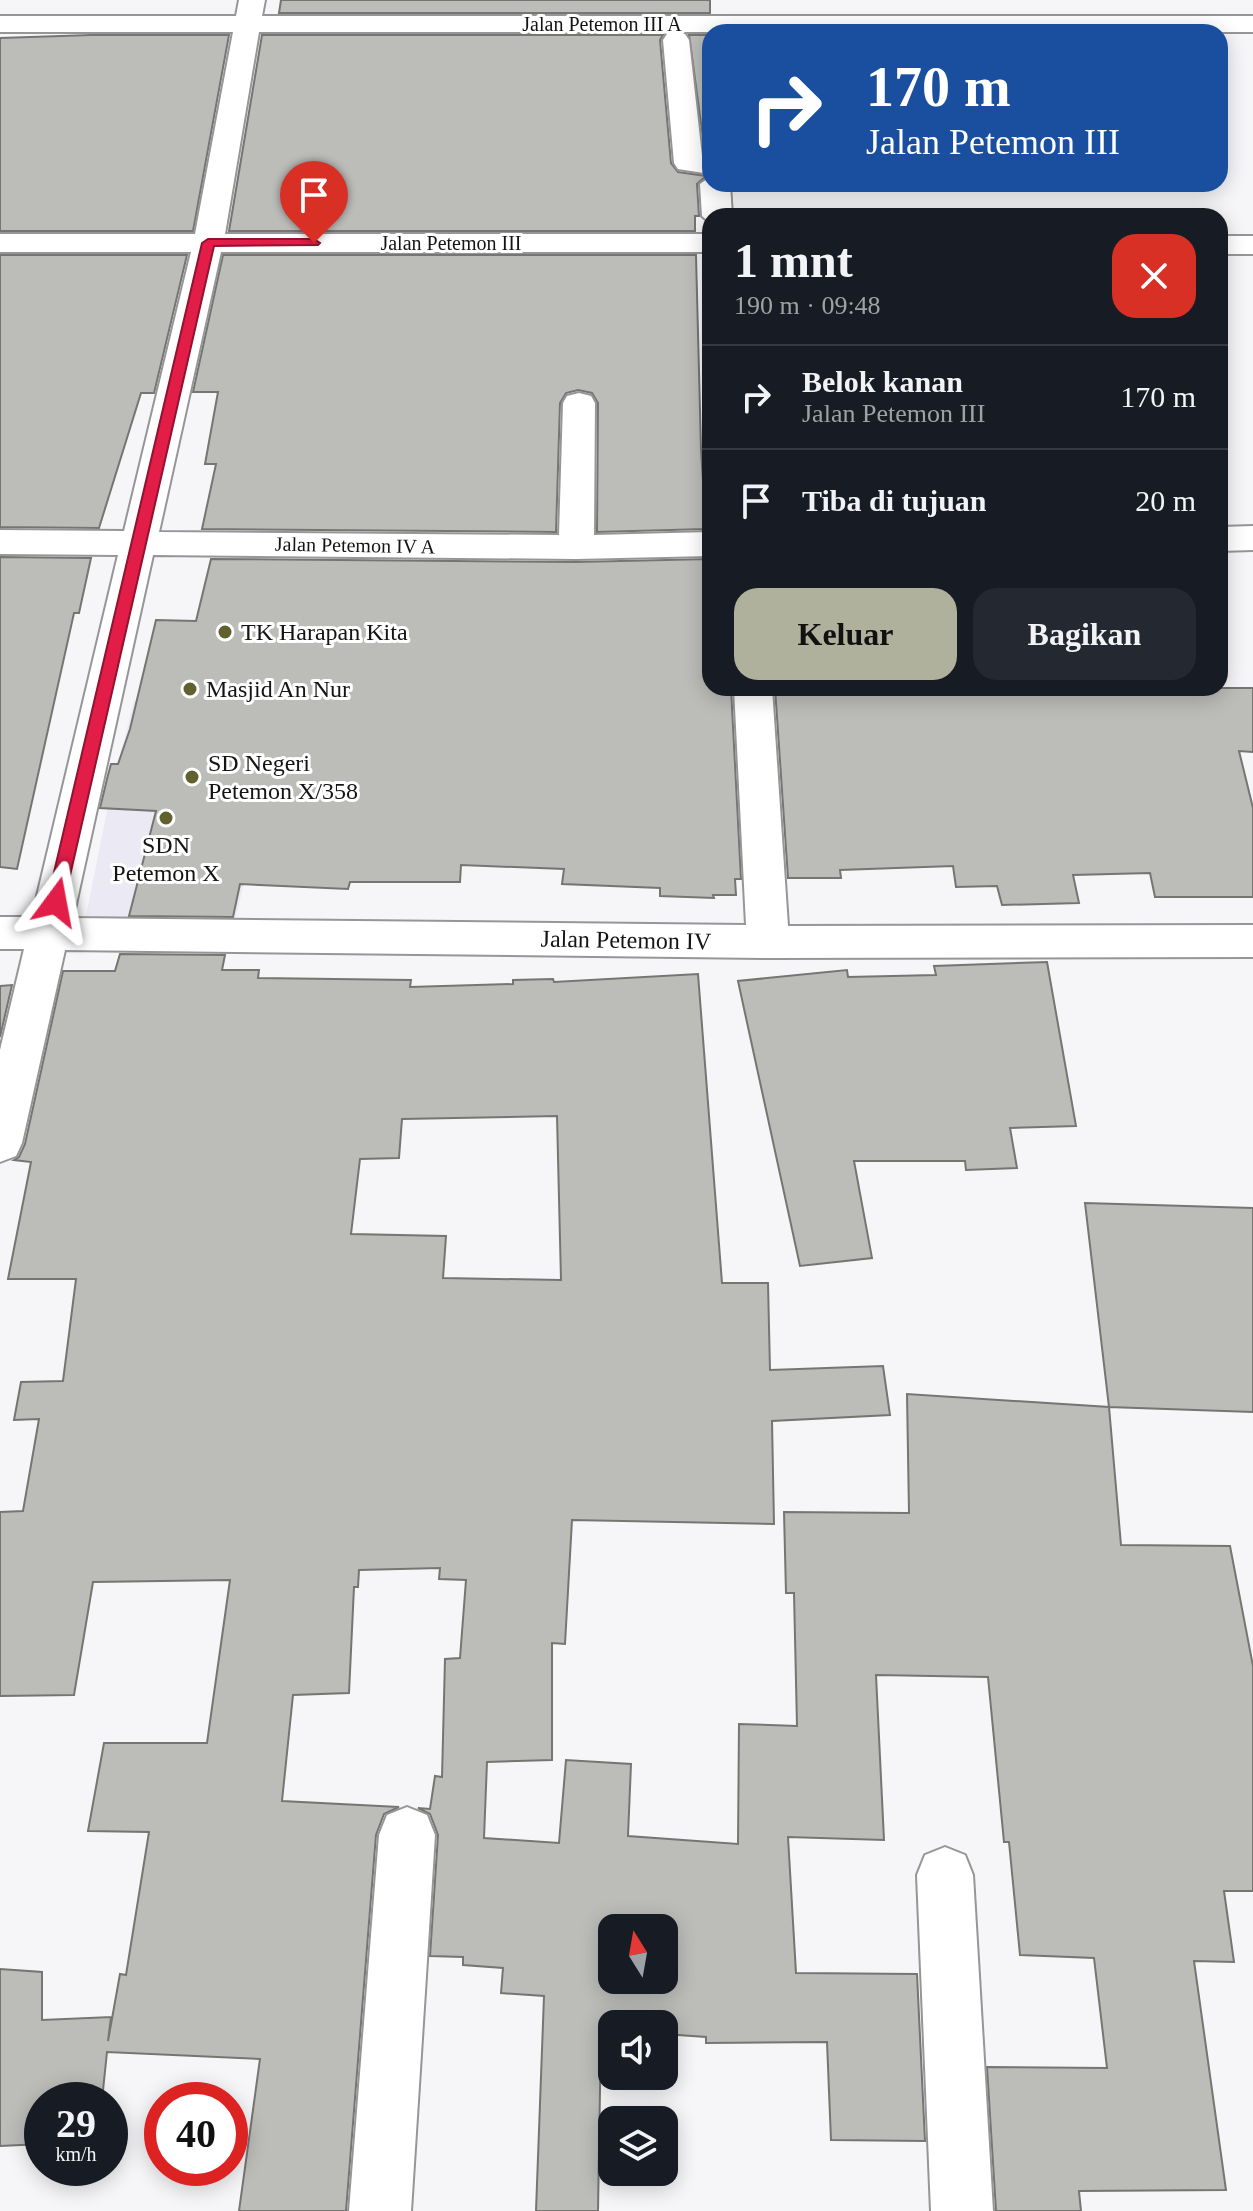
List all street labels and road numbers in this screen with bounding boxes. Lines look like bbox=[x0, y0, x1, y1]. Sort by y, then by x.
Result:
street label: Jalan Petemon III A bbox=[522, 13, 682, 35]
street label: Jalan Petemon III bbox=[380, 232, 522, 254]
street label: Jalan Petemon IV A bbox=[275, 533, 436, 557]
street label: Jalan Petemon IV bbox=[540, 926, 712, 954]

